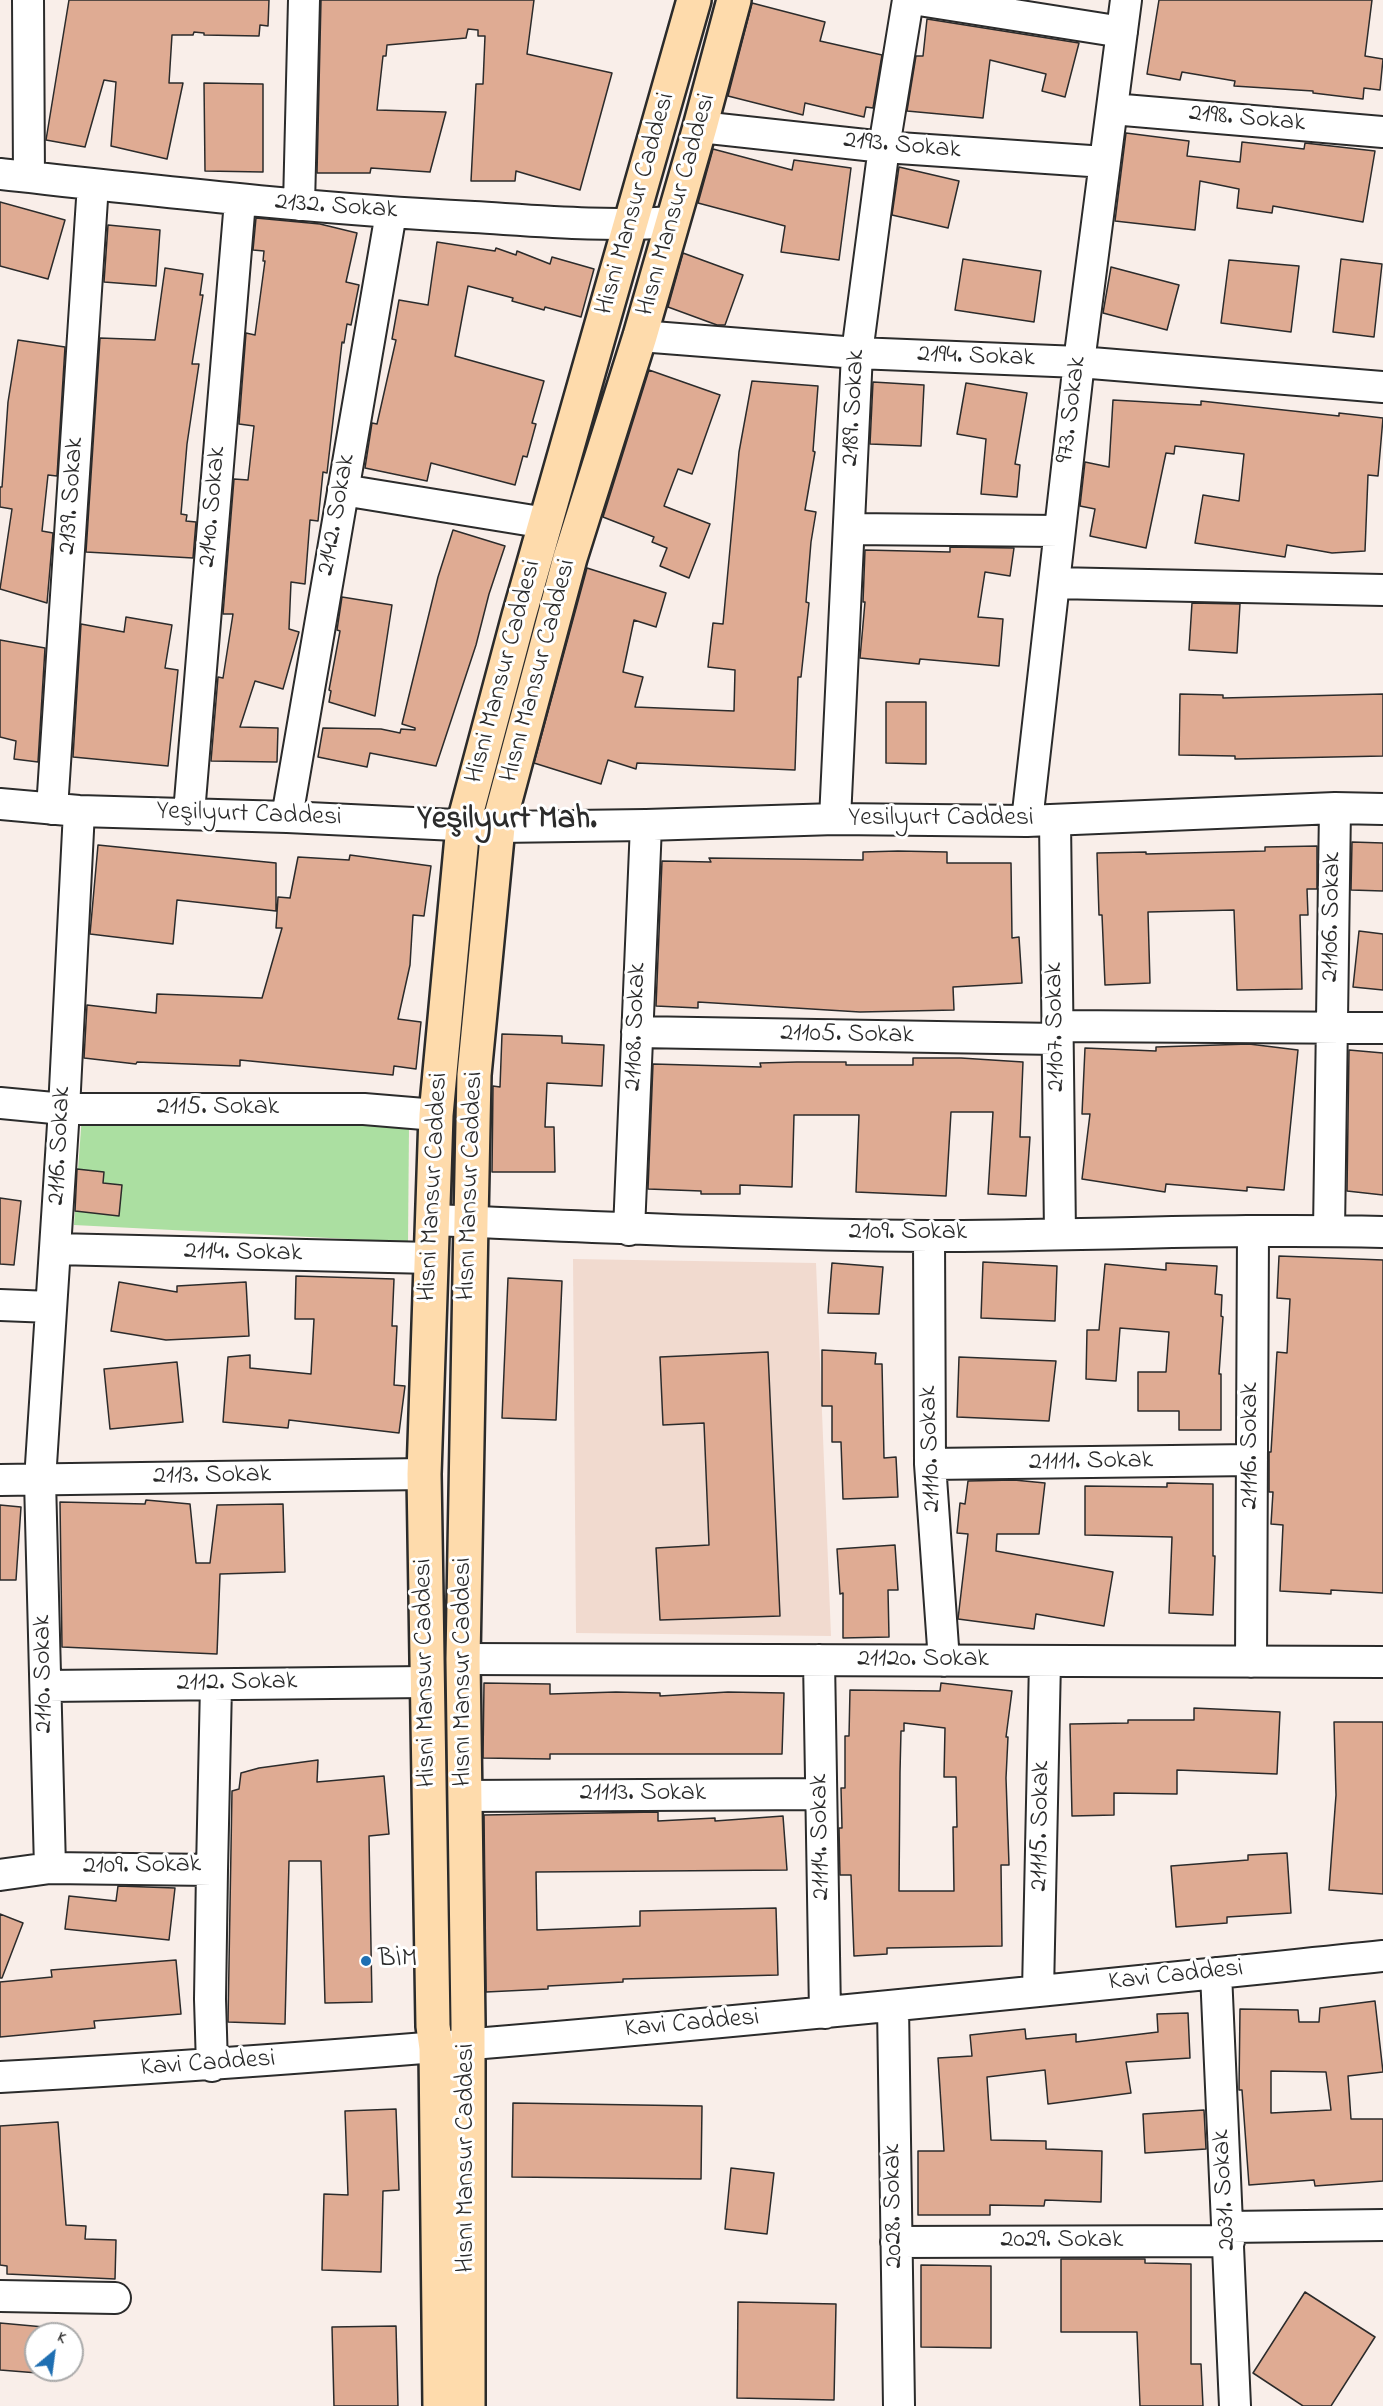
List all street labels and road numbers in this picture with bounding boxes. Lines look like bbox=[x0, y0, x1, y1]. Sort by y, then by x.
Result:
street label: Hisni Mansur Caddesi bbox=[590, 89, 684, 319]
street label: Hısnı Mansur Caddesi bbox=[631, 90, 725, 320]
street label: 2198. Sokak bbox=[1187, 99, 1307, 141]
street label: 2193. Sokak bbox=[842, 126, 962, 168]
street label: 2132. Sokak bbox=[274, 188, 398, 228]
street label: 2194. Sokak bbox=[917, 340, 1035, 376]
street label: 2189. Sokak bbox=[836, 349, 874, 467]
street label: 973. Sokak bbox=[1051, 355, 1095, 465]
street label: 2139. Sokak bbox=[53, 436, 93, 556]
street label: 2140. Sokak bbox=[193, 445, 235, 569]
street label: 2142. Sokak bbox=[312, 452, 364, 578]
street label: Hısnı Mansur Caddesi bbox=[495, 556, 585, 786]
street label: Hisni Mansur Caddesi bbox=[460, 557, 550, 787]
street label: Yeşilyurt Caddesi bbox=[156, 797, 342, 835]
street label: Yesilyurt Caddesi bbox=[848, 804, 1034, 836]
street label: 21106. Sokak bbox=[1316, 852, 1350, 982]
street label: 21108. Sokak bbox=[619, 962, 655, 1092]
street label: 21107. Sokak bbox=[1040, 962, 1074, 1092]
street label: 21105. Sokak bbox=[780, 1019, 914, 1053]
street label: Hısnı Mansur Caddesi bbox=[452, 1071, 492, 1301]
street label: Hisni Mansur Caddesi bbox=[413, 1072, 457, 1302]
street label: 2116. Sokak bbox=[42, 1086, 80, 1206]
street label: 2115. Sokak bbox=[157, 1093, 279, 1125]
street label: 2109. Sokak bbox=[849, 1218, 967, 1250]
street label: 2114. Sokak bbox=[184, 1237, 302, 1271]
street label: 21116. Sokak bbox=[1236, 1382, 1268, 1510]
street label: 21110. Sokak bbox=[914, 1385, 950, 1513]
street label: 21111. Sokak bbox=[1029, 1446, 1153, 1480]
street label: 2113. Sokak bbox=[153, 1460, 271, 1494]
street label: Hısnı Mansur Caddesi bbox=[449, 1557, 481, 1787]
street label: Hisni Mansur Caddesi bbox=[409, 1558, 445, 1788]
street label: 2110. Sokak bbox=[28, 1614, 62, 1734]
street label: 21120. Sokak bbox=[857, 1645, 989, 1677]
street label: 2112. Sokak bbox=[177, 1667, 297, 1701]
street label: 21115. Sokak bbox=[1025, 1760, 1059, 1892]
street label: 21114. Sokak bbox=[805, 1773, 839, 1901]
street label: 21113. Sokak bbox=[580, 1779, 706, 1811]
street label: 2109. Sokak bbox=[83, 1850, 201, 1884]
street label: Kavi Caddesi bbox=[1107, 1954, 1245, 2000]
street label: Kavi Caddesi bbox=[623, 2004, 761, 2046]
street label: Hısnı Mansur Caddesi bbox=[452, 2043, 484, 2273]
street label: Kavi Caddesi bbox=[140, 2045, 276, 2085]
street label: 2031. Sokak bbox=[1207, 2129, 1245, 2251]
street label: 2028. Sokak bbox=[878, 2143, 912, 2269]
street label: 2029. Sokak bbox=[1001, 2226, 1123, 2258]

